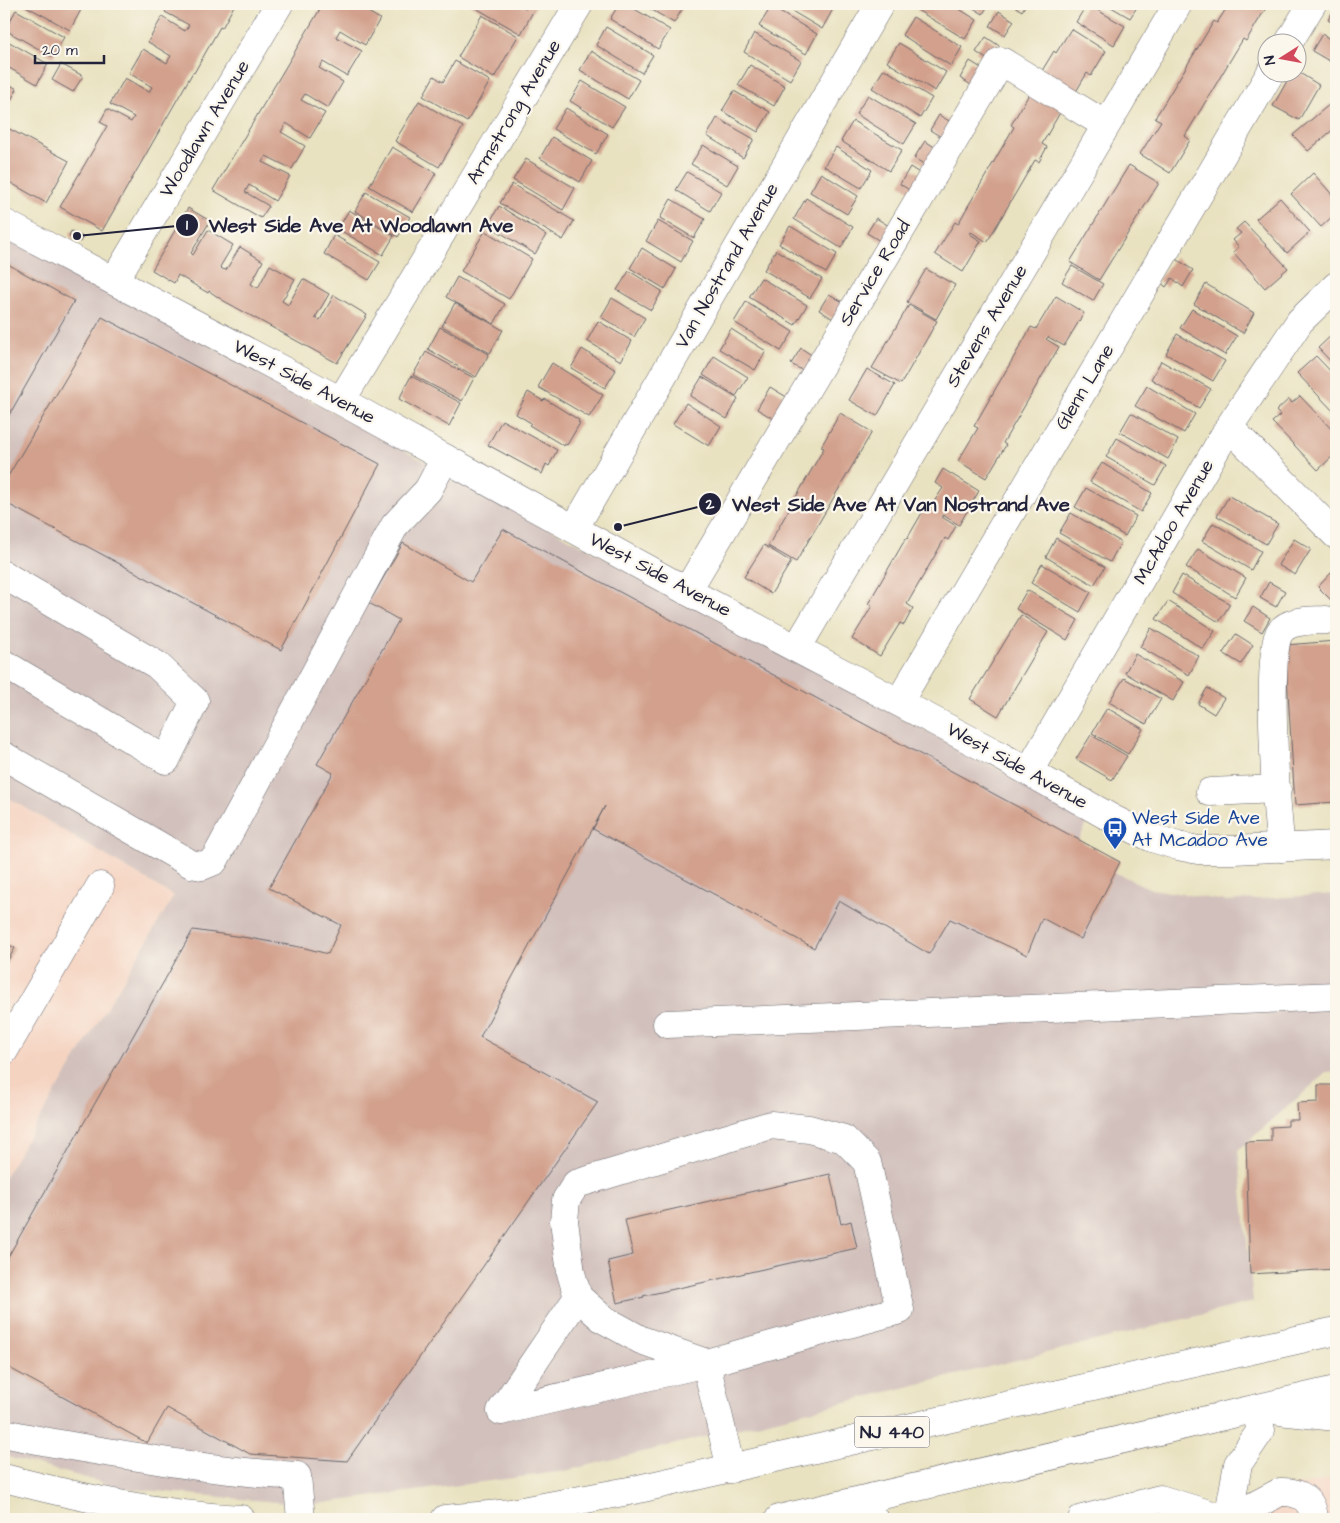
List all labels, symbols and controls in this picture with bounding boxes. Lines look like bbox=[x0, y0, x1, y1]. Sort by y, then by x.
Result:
scale bar bbox=[35, 32, 104, 64]
north arrow bbox=[1258, 32, 1308, 82]
street label: Armstrong Avenue bbox=[460, 35, 569, 190]
text: 20 m bbox=[42, 40, 78, 61]
text: N bbox=[1260, 54, 1281, 67]
street label: Woodlawn Avenue bbox=[153, 55, 257, 203]
street label: Van Nostrand Avenue bbox=[668, 178, 786, 354]
callout: West Side Ave At Woodlawn Ave bbox=[174, 207, 524, 242]
text: West Side Ave At Woodlawn Ave bbox=[208, 212, 514, 240]
text: 1 bbox=[186, 215, 188, 236]
street label: Service Road bbox=[833, 215, 917, 331]
street label: Stevens Avenue bbox=[940, 260, 1034, 392]
street label: West Side Avenue bbox=[228, 333, 380, 431]
street label: Glenn Lane bbox=[1049, 339, 1121, 435]
street label: McAdoo Avenue bbox=[1127, 454, 1221, 590]
callout: West Side Ave At Van Nostrand Ave bbox=[697, 486, 1080, 521]
text: West Side Ave At Van Nostrand Ave bbox=[731, 491, 1070, 519]
text: 2 bbox=[705, 494, 715, 515]
street label: West Side Avenue bbox=[584, 526, 736, 624]
street label: West Side Avenue bbox=[942, 716, 1092, 816]
place label: West Side Ave At Mcadoo Ave bbox=[1132, 805, 1268, 854]
bus stop icon: West Side Ave At Mcadoo Ave bbox=[1102, 816, 1128, 850]
road number: NJ 440 bbox=[854, 1416, 930, 1448]

